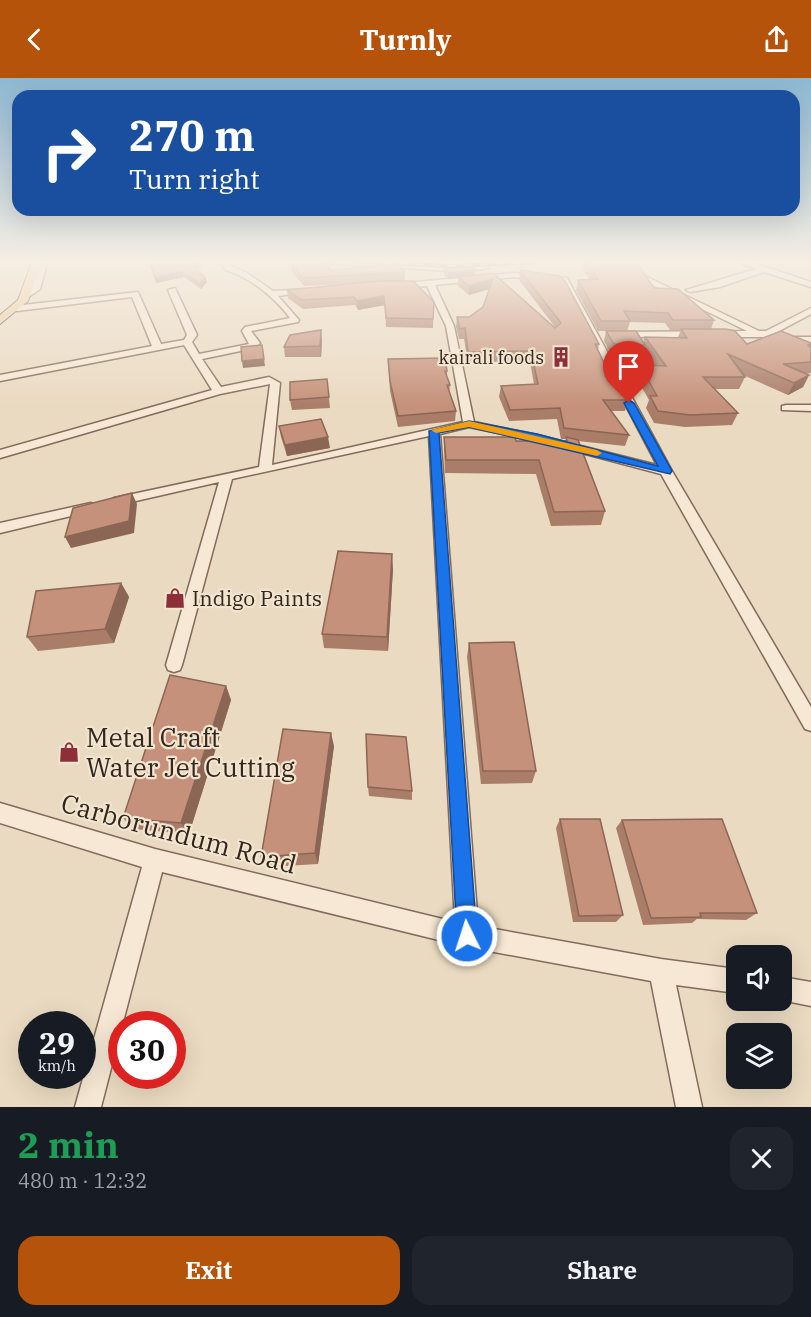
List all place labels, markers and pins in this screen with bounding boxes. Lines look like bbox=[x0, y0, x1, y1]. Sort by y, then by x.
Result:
pin bbox=[603, 341, 654, 403]
building icon: kairali foods bbox=[549, 345, 573, 369]
place label: kairali foods bbox=[439, 346, 544, 369]
place label: Indigo Paints bbox=[192, 584, 322, 612]
shop icon: Indigo Paints bbox=[163, 586, 187, 610]
place label: Metal Craft Water Jet Cutting bbox=[86, 720, 295, 784]
shop icon: Metal Craft Water Jet Cutting bbox=[57, 740, 81, 764]

